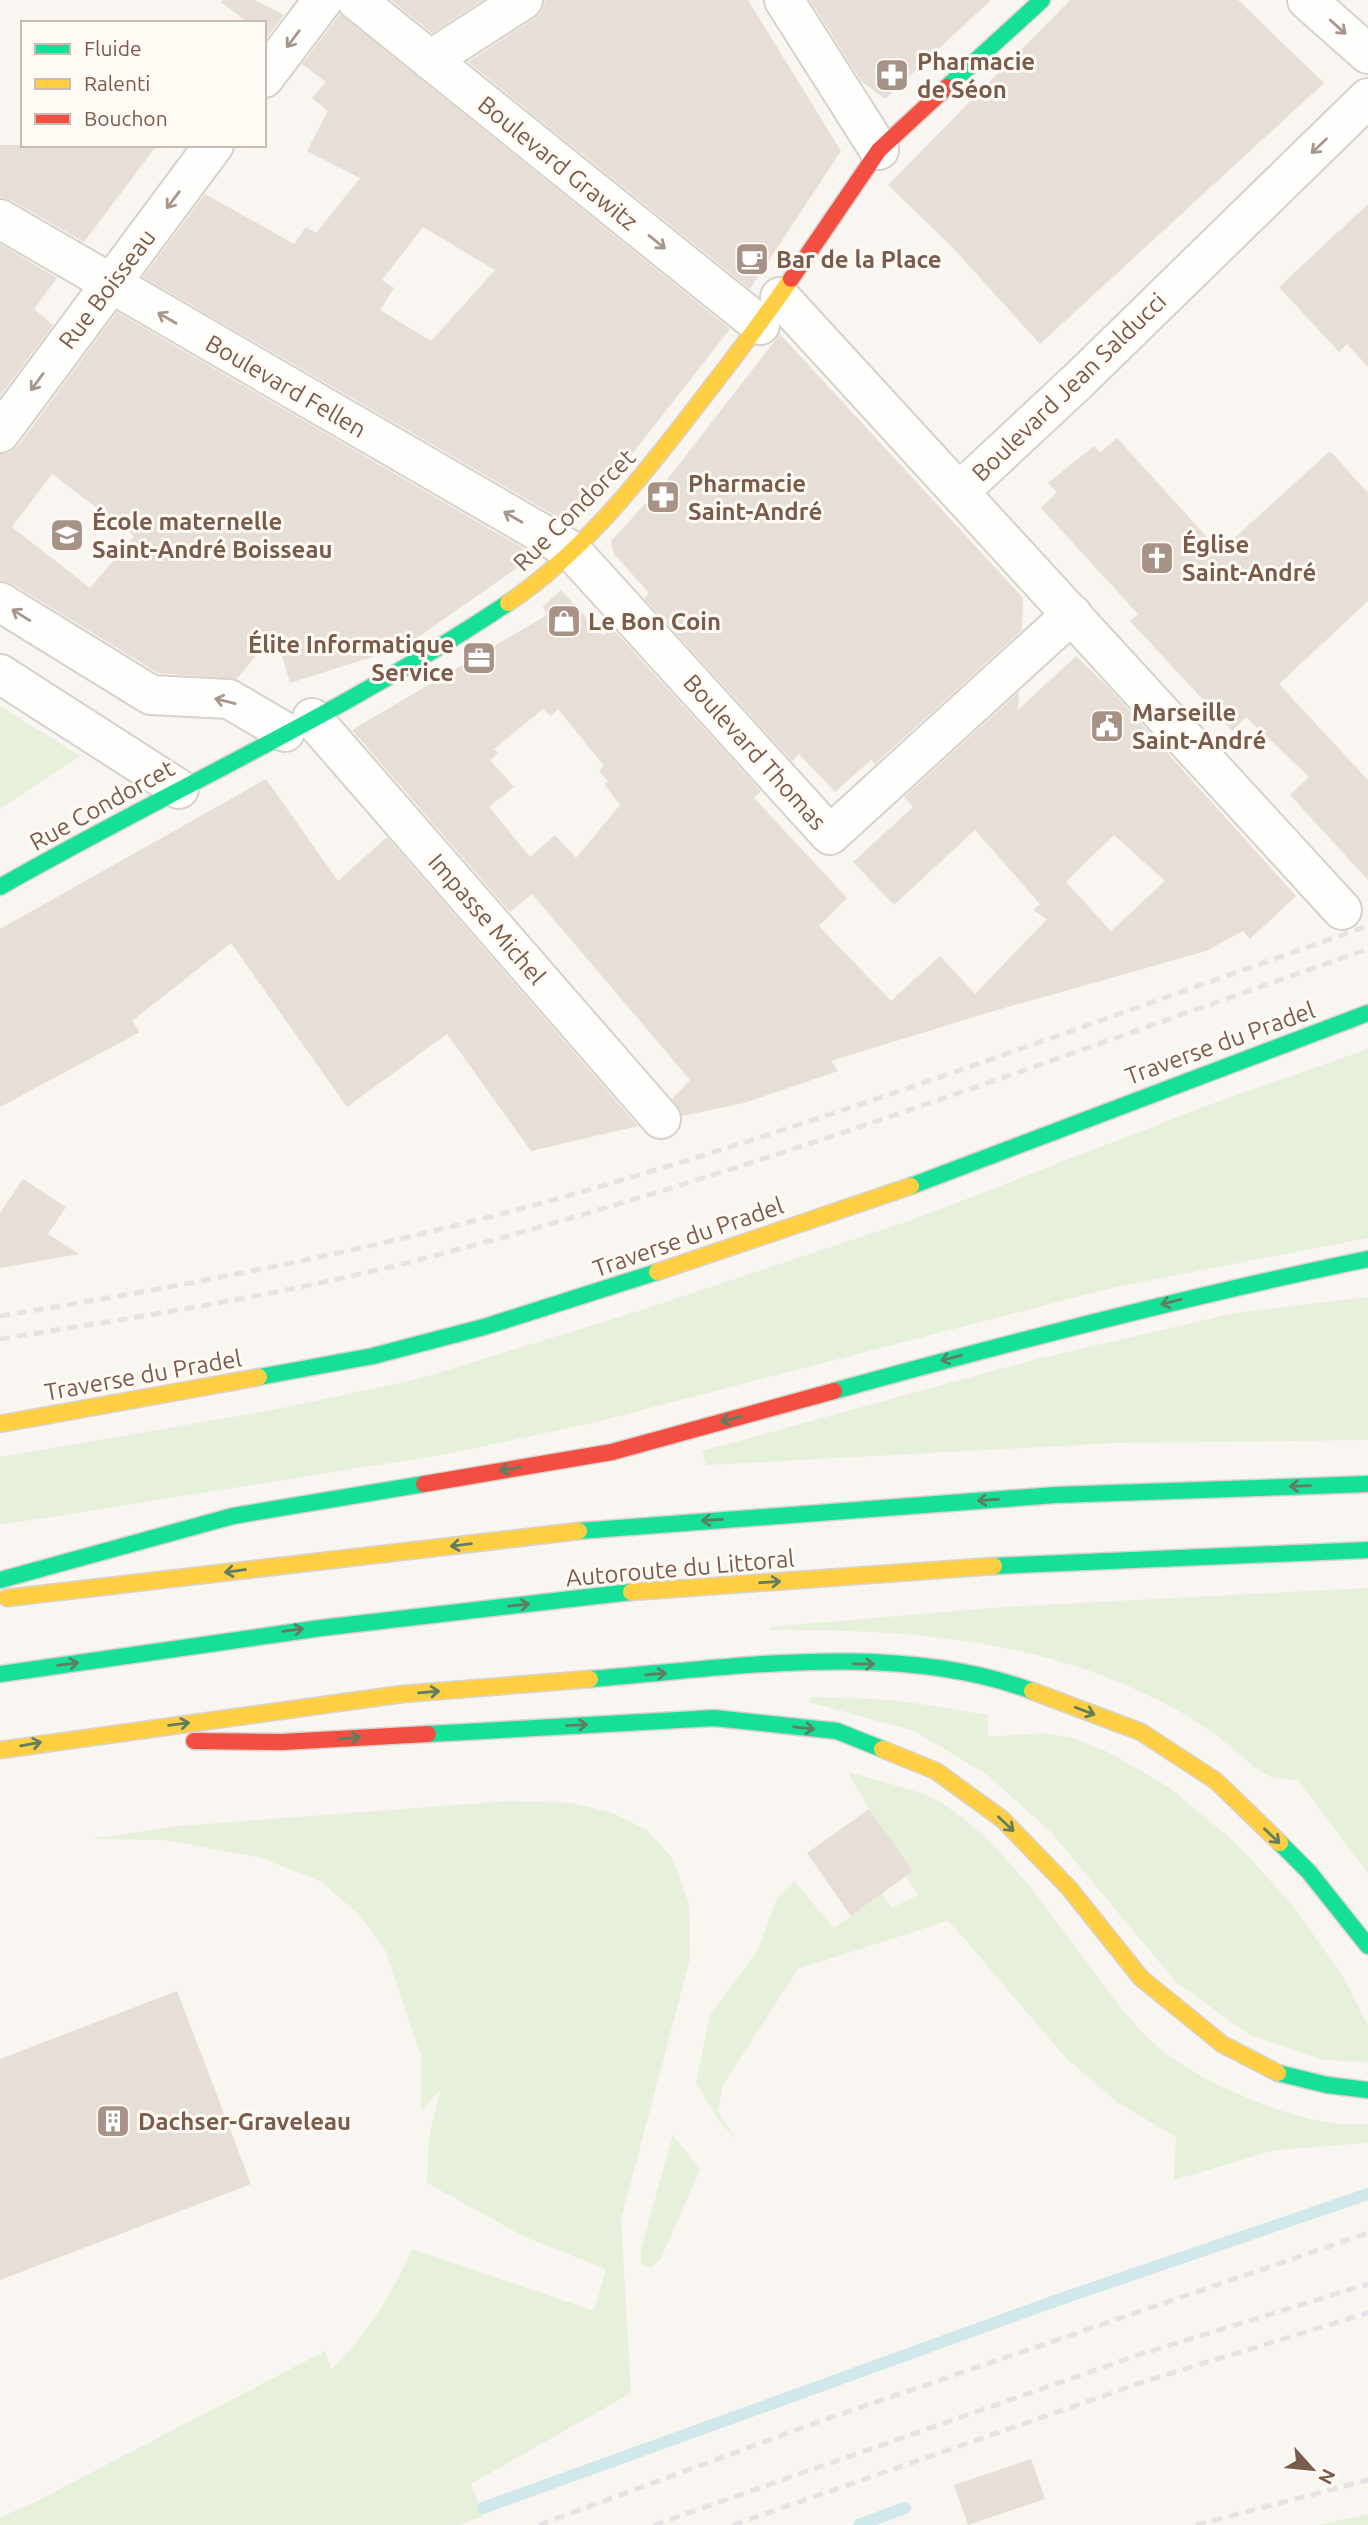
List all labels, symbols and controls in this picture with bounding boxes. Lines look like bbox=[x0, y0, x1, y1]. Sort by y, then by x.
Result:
one-way arrow bbox=[1329, 19, 1347, 35]
legend bbox=[21, 21, 266, 147]
one-way arrow bbox=[286, 29, 301, 48]
text: Fluide bbox=[84, 36, 142, 60]
place label: Pharmacie de Séon bbox=[917, 48, 1035, 103]
pharmacy icon: Pharmacie de Séon bbox=[873, 56, 911, 94]
text: Ralenti bbox=[84, 71, 150, 95]
street label: Boulevard Grawitz bbox=[473, 90, 643, 236]
text: Bouchon bbox=[84, 106, 168, 130]
one-way arrow bbox=[1311, 137, 1328, 154]
one-way arrow bbox=[165, 190, 180, 209]
street label: Rue Boisseau bbox=[53, 224, 161, 354]
one-way arrow bbox=[648, 235, 666, 250]
cafe icon: Bar de la Place bbox=[733, 240, 771, 278]
place label: Bar de la Place bbox=[776, 246, 942, 273]
street label: Boulevard Jean Salducci bbox=[967, 287, 1171, 487]
one-way arrow bbox=[158, 310, 178, 324]
street label: Boulevard Fellen bbox=[201, 329, 371, 443]
one-way arrow bbox=[30, 373, 45, 392]
street label: Rue Condorcet bbox=[508, 443, 641, 576]
place label: Pharmacie Saint-André bbox=[688, 470, 822, 525]
pharmacy icon: Pharmacie Saint-André bbox=[644, 478, 682, 516]
place label: École maternelle Saint-André Boisseau bbox=[92, 506, 333, 563]
one-way arrow bbox=[503, 510, 524, 523]
school or university icon: École maternelle Saint-André Boisseau bbox=[48, 516, 86, 554]
place label: Église Saint-André bbox=[1182, 529, 1316, 586]
church icon: Église Saint-André bbox=[1138, 539, 1176, 577]
shop icon: Le Bon Coin bbox=[545, 602, 583, 640]
one-way arrow bbox=[11, 607, 31, 621]
place label: Le Bon Coin bbox=[588, 608, 721, 635]
place label: Élite Informatique Service bbox=[248, 629, 454, 686]
office icon: Élite Informatique Service bbox=[460, 639, 498, 677]
street label: Boulevard Thomas bbox=[678, 669, 832, 835]
one-way arrow bbox=[214, 694, 237, 707]
place label: Marseille Saint-André bbox=[1132, 699, 1266, 754]
public building icon: Marseille Saint-André bbox=[1088, 707, 1126, 745]
street label: Rue Condorcet bbox=[25, 754, 179, 856]
street label: Impasse Michel bbox=[423, 848, 551, 990]
street label: Traverse du Pradel bbox=[1122, 996, 1318, 1090]
street label: Traverse du Pradel bbox=[589, 1192, 787, 1282]
one-way arrow bbox=[1160, 1296, 1183, 1309]
street label: Traverse du Pradel bbox=[42, 1344, 244, 1406]
one-way arrow bbox=[940, 1352, 963, 1365]
one-way arrow bbox=[721, 1413, 743, 1426]
one-way arrow bbox=[499, 1463, 522, 1476]
one-way arrow bbox=[1289, 1480, 1312, 1493]
one-way arrow bbox=[977, 1494, 1000, 1507]
one-way arrow bbox=[701, 1513, 724, 1526]
one-way arrow bbox=[450, 1538, 473, 1551]
street label: Autoroute du Littoral bbox=[565, 1545, 795, 1591]
one-way arrow bbox=[224, 1565, 247, 1578]
one-way arrow bbox=[758, 1576, 781, 1589]
one-way arrow bbox=[507, 1598, 529, 1611]
one-way arrow bbox=[281, 1623, 303, 1636]
one-way arrow bbox=[56, 1657, 78, 1670]
one-way arrow bbox=[853, 1657, 876, 1671]
one-way arrow bbox=[644, 1667, 667, 1680]
one-way arrow bbox=[417, 1685, 440, 1698]
one-way arrow bbox=[1073, 1706, 1095, 1719]
one-way arrow bbox=[167, 1717, 190, 1730]
one-way arrow bbox=[566, 1719, 589, 1732]
one-way arrow bbox=[792, 1721, 815, 1734]
one-way arrow bbox=[338, 1732, 361, 1745]
one-way arrow bbox=[19, 1737, 42, 1750]
one-way arrow bbox=[997, 1815, 1014, 1832]
one-way arrow bbox=[1263, 1827, 1280, 1844]
building icon: Dachser-Graveleau bbox=[94, 2102, 132, 2140]
place label: Dachser-Graveleau bbox=[138, 2108, 351, 2135]
north arrow bbox=[1277, 2434, 1347, 2504]
text: N bbox=[1314, 2465, 1340, 2488]

